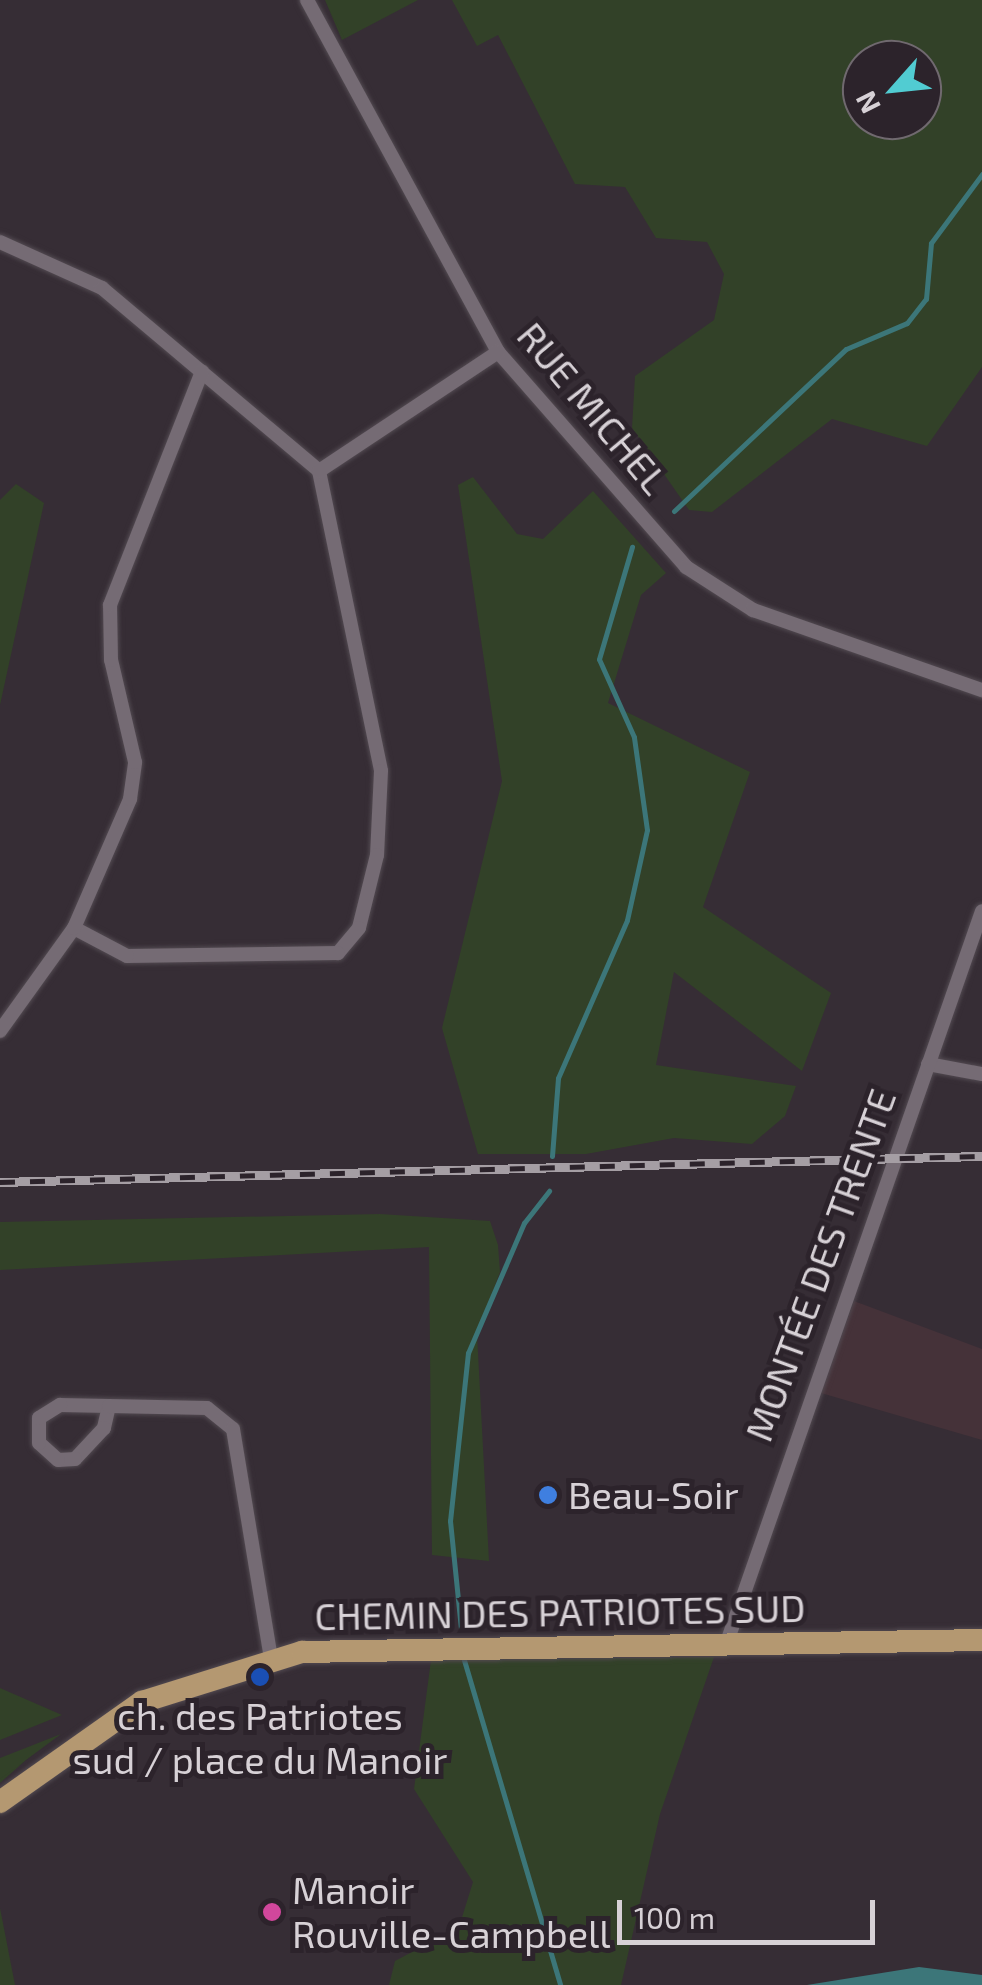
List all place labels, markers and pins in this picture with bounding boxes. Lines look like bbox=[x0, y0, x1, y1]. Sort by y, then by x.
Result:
place label: Beau-Soir bbox=[568, 1472, 739, 1518]
marker: Beau-Soir bbox=[537, 1484, 559, 1506]
marker: ch. des Patriotes sud / place du Manoir bbox=[249, 1666, 271, 1688]
place label: ch. des Patriotes sud / place du Manoir bbox=[72, 1693, 448, 1782]
place label: Manoir Rouville-Campbell bbox=[292, 1867, 611, 1956]
marker: Manoir Rouville-Campbell bbox=[261, 1901, 283, 1923]

